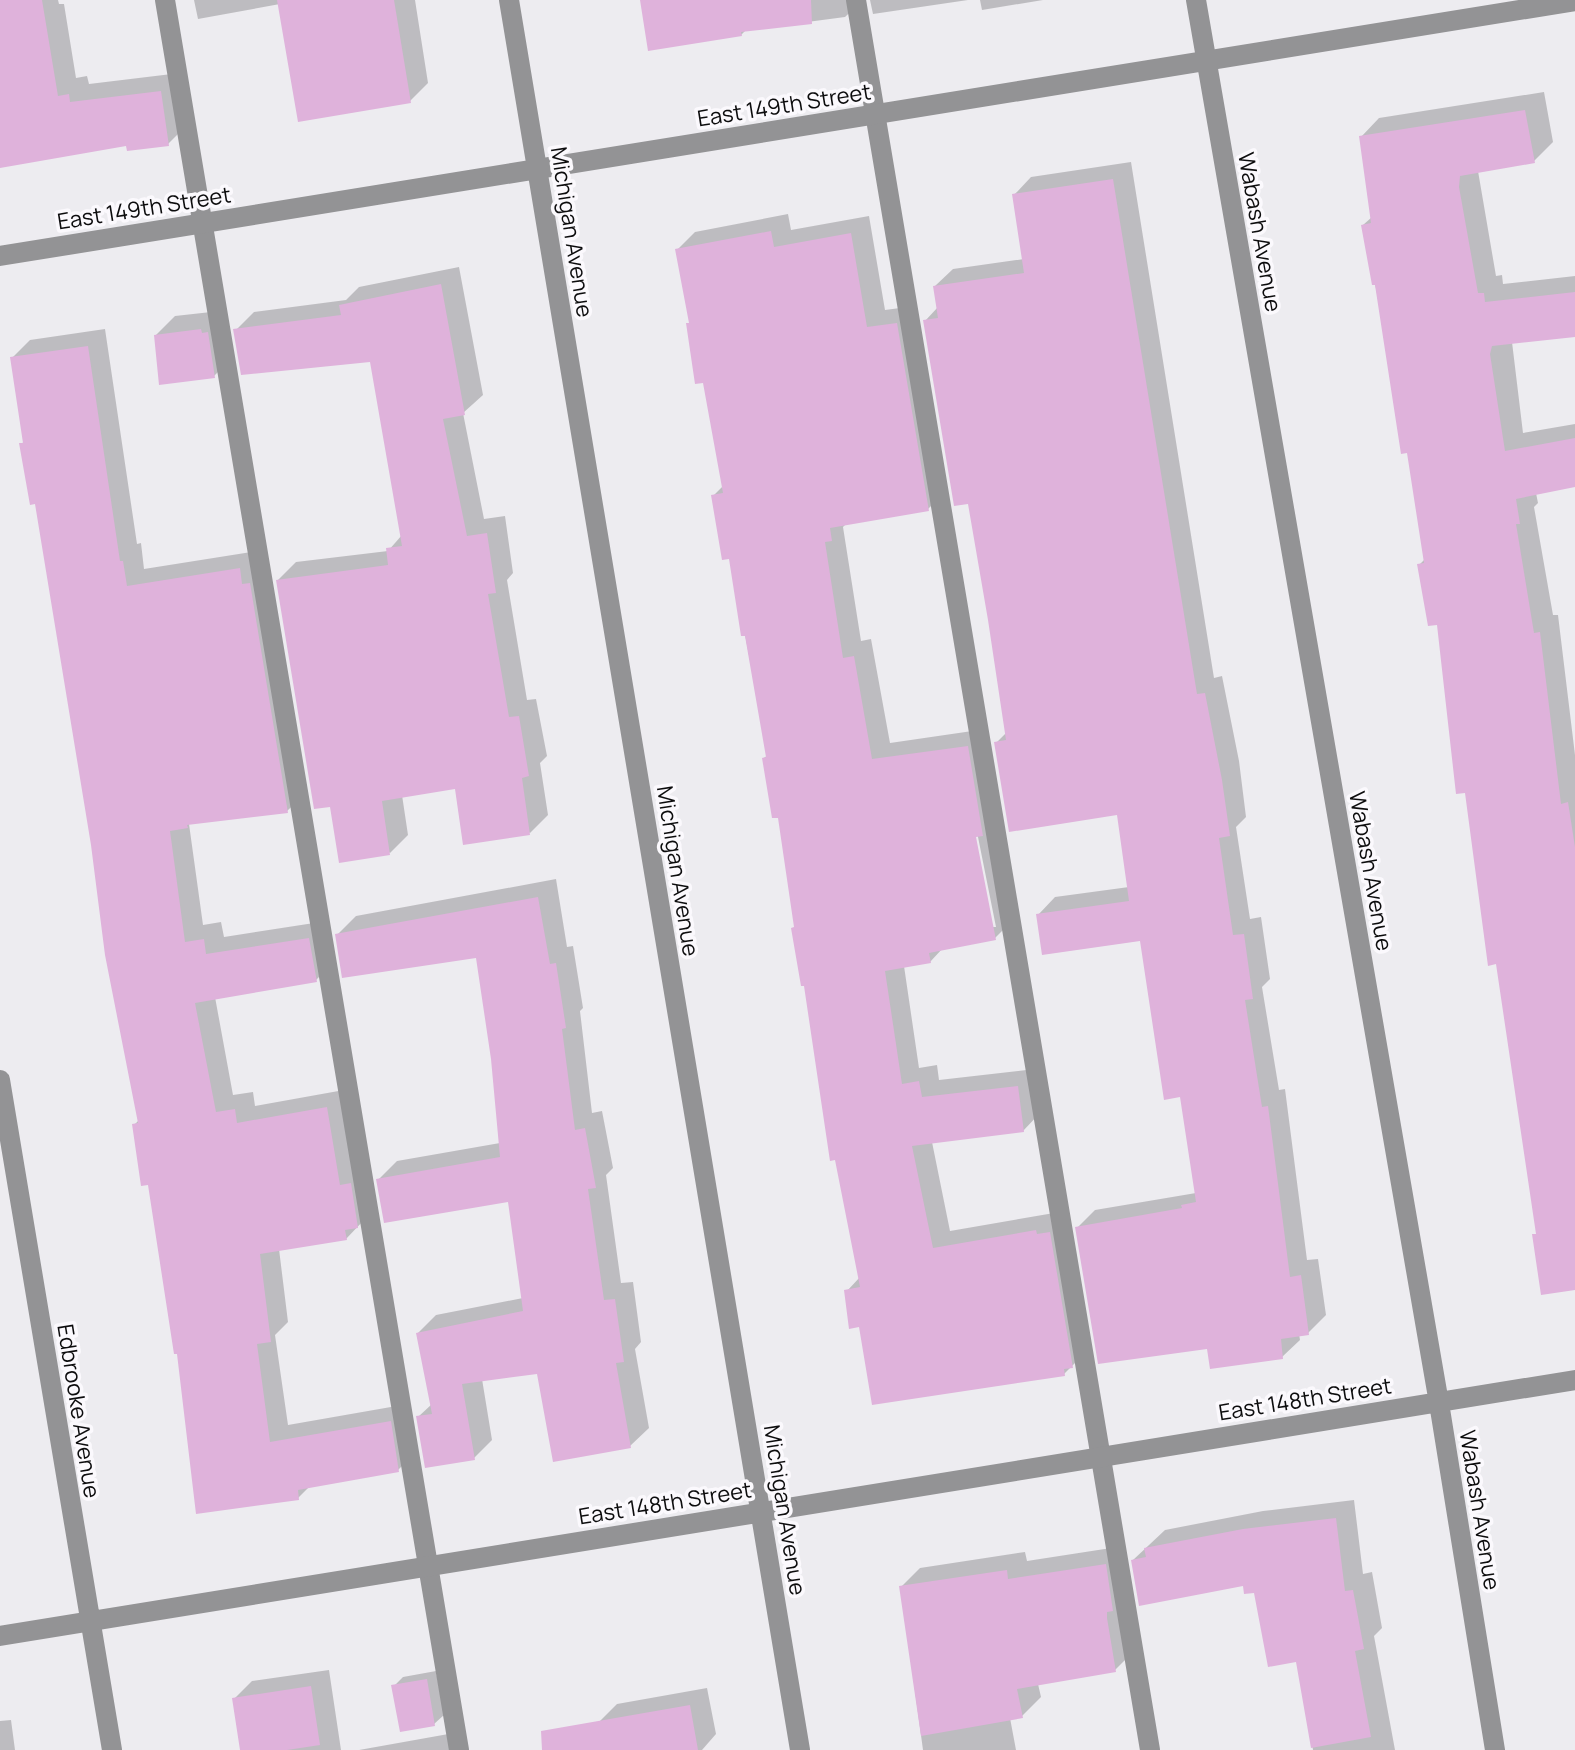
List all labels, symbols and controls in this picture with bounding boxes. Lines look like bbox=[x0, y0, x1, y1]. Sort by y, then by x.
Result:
street label: East 149th Street bbox=[695, 76, 873, 134]
street label: Michigan Avenue bbox=[544, 145, 600, 319]
street label: Wabash Avenue bbox=[1231, 150, 1289, 314]
street label: East 149th Street bbox=[55, 179, 233, 237]
street label: Michigan Avenue bbox=[650, 784, 706, 958]
street label: Wabash Avenue bbox=[1342, 789, 1400, 953]
street label: Edbrooke Avenue bbox=[50, 1322, 108, 1500]
street label: East 148th Street bbox=[1216, 1370, 1394, 1427]
street label: Michigan Avenue bbox=[757, 1423, 813, 1597]
street label: Wabash Avenue bbox=[1453, 1428, 1507, 1592]
street label: East 148th Street bbox=[576, 1474, 754, 1531]

